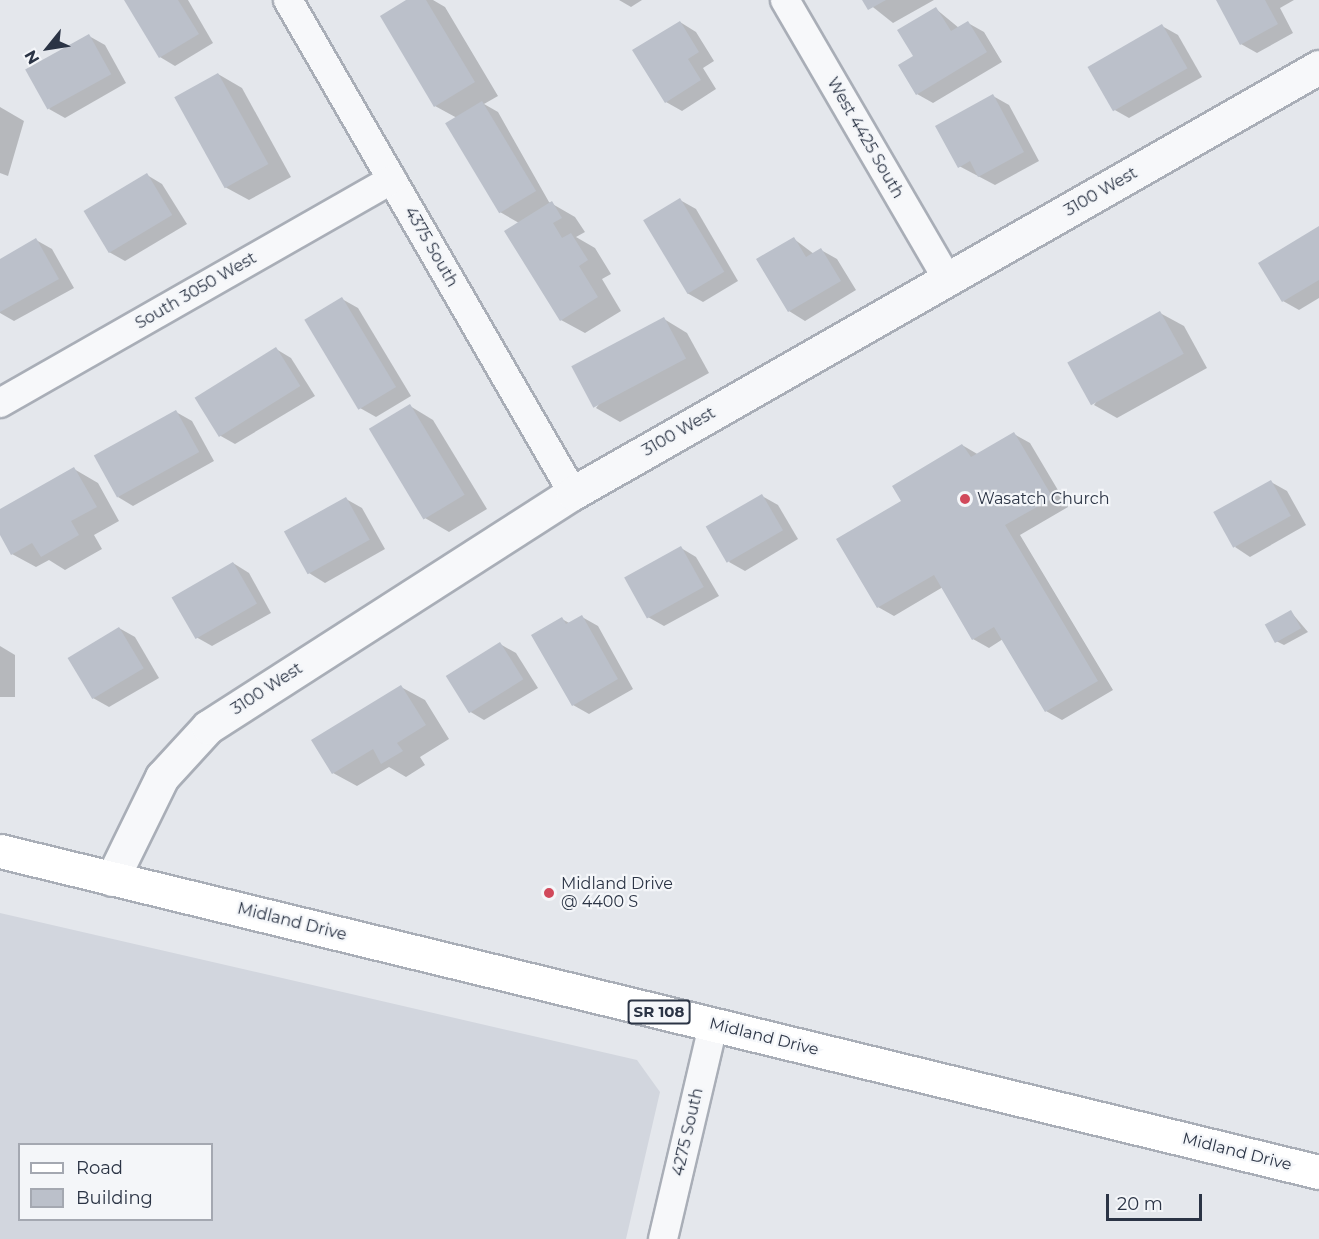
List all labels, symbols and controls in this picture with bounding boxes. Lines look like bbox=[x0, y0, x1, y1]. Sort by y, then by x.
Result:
north arrow bbox=[18, 18, 78, 78]
text: N bbox=[21, 47, 43, 68]
street label: West 4425 South bbox=[823, 74, 907, 202]
street label: 3100 West bbox=[1061, 163, 1141, 221]
street label: 4375 South bbox=[400, 203, 462, 291]
street label: South 3050 West bbox=[132, 249, 260, 333]
street label: 3100 West bbox=[639, 403, 719, 461]
place label: Wasatch Church bbox=[977, 489, 1109, 509]
marker: Wasatch Church bbox=[958, 492, 972, 506]
street label: 3100 West bbox=[228, 659, 306, 719]
place label: Midland Drive @ 4400 S bbox=[561, 874, 673, 912]
marker: Midland Drive @ 4400 S bbox=[542, 886, 556, 900]
street label: Midland Drive bbox=[235, 899, 349, 945]
road number: SR 108 bbox=[628, 1000, 690, 1024]
street label: Midland Drive bbox=[707, 1014, 821, 1060]
street label: 4275 South bbox=[669, 1086, 707, 1178]
street label: Midland Drive bbox=[1180, 1129, 1294, 1175]
legend bbox=[18, 1143, 213, 1221]
text: Road bbox=[76, 1157, 123, 1179]
scale bar bbox=[1109, 1182, 1205, 1220]
text: Building bbox=[76, 1187, 153, 1209]
text: 20 m bbox=[1117, 1193, 1163, 1215]

